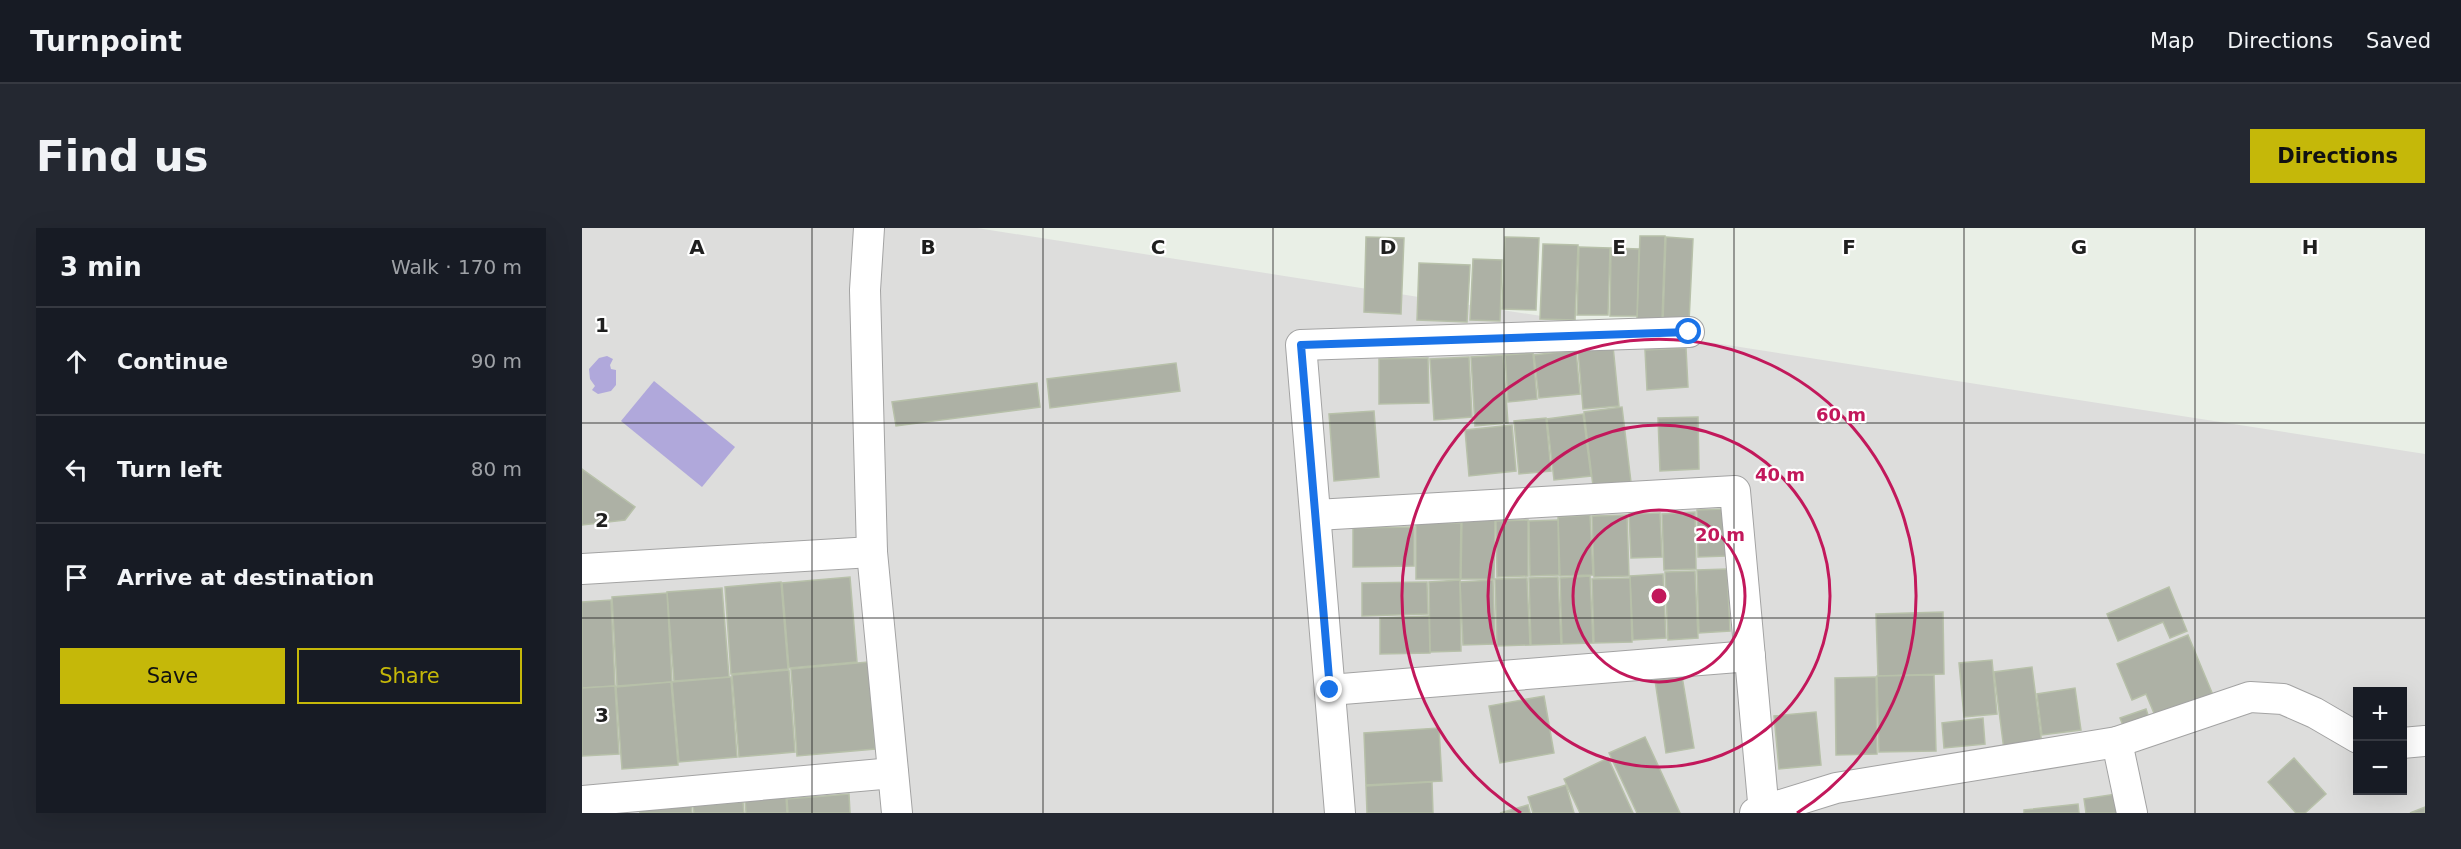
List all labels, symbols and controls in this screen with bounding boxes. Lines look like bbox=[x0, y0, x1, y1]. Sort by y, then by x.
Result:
text: Turnpoint bbox=[30, 25, 182, 58]
text: Map bbox=[2150, 29, 2194, 53]
text: Directions bbox=[2227, 29, 2333, 53]
text: Saved bbox=[2366, 29, 2431, 53]
button: Directions bbox=[2250, 129, 2425, 183]
text: Find us bbox=[36, 132, 209, 181]
text: A bbox=[689, 235, 705, 259]
text: B bbox=[920, 235, 936, 259]
text: C bbox=[1151, 235, 1165, 259]
text: D bbox=[1380, 235, 1396, 259]
text: E bbox=[1612, 235, 1626, 259]
text: F bbox=[1842, 235, 1856, 259]
text: G bbox=[2071, 235, 2087, 259]
text: H bbox=[2302, 235, 2318, 259]
text: 3 min bbox=[60, 252, 142, 282]
text: Walk · 170 m bbox=[391, 255, 522, 279]
text: 1 bbox=[595, 313, 609, 337]
route start bbox=[1675, 318, 1701, 344]
icon: ahead bbox=[60, 345, 93, 378]
text: Continue bbox=[117, 349, 228, 374]
text: 90 m bbox=[471, 349, 522, 373]
text: 60 m bbox=[1816, 404, 1866, 425]
icon: left bbox=[60, 453, 93, 486]
text: Turn left bbox=[117, 457, 222, 482]
text: 80 m bbox=[471, 457, 522, 481]
text: 40 m bbox=[1755, 464, 1805, 485]
text: 2 bbox=[595, 508, 609, 532]
text: 20 m bbox=[1695, 524, 1745, 545]
icon: arrive bbox=[60, 561, 93, 594]
text: Arrive at destination bbox=[117, 565, 374, 590]
centre of rings bbox=[1649, 586, 1669, 606]
button: Save bbox=[60, 648, 285, 704]
button: Share bbox=[297, 648, 522, 704]
route end bbox=[1316, 676, 1342, 702]
map controls bbox=[2353, 687, 2407, 795]
button: + bbox=[2353, 687, 2407, 741]
text: 3 bbox=[595, 703, 609, 727]
button: − bbox=[2353, 741, 2407, 795]

